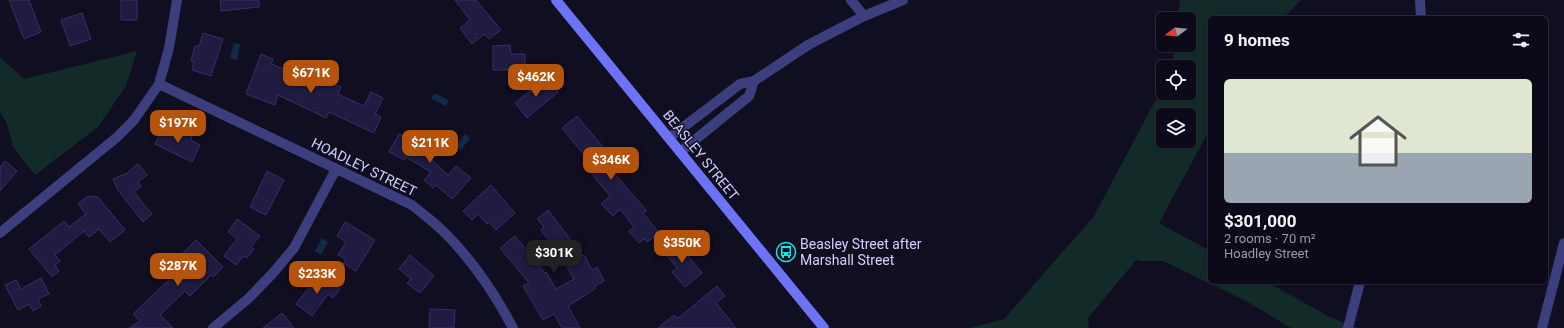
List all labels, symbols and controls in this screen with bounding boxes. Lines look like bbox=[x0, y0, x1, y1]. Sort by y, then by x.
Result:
north arrow bbox=[1156, 12, 1196, 52]
map controls bbox=[1156, 12, 1196, 148]
icon: filters bbox=[1510, 29, 1532, 51]
text: 9 homes bbox=[1224, 30, 1290, 50]
pin: $671K bbox=[283, 60, 339, 94]
button: locate bbox=[1156, 60, 1196, 100]
pin: $462K bbox=[508, 64, 564, 98]
text: $671K bbox=[292, 65, 330, 80]
text: $462K bbox=[517, 69, 555, 84]
icon: home bbox=[1342, 105, 1414, 177]
street label: BEASLEY STREET bbox=[660, 107, 743, 204]
button: layers bbox=[1156, 108, 1196, 148]
pin: $197K bbox=[150, 110, 206, 144]
text: $197K bbox=[159, 115, 197, 130]
pin: $211K bbox=[402, 130, 458, 164]
street label: HOADLEY STREET bbox=[309, 135, 420, 200]
text: $211K bbox=[411, 135, 449, 150]
pin: $346K bbox=[583, 147, 639, 181]
text: $346K bbox=[592, 152, 630, 167]
text: $301,000 bbox=[1224, 211, 1296, 231]
pin: $350K bbox=[654, 230, 710, 264]
text: 2 rooms · 70 m² bbox=[1224, 231, 1316, 246]
text: $350K bbox=[663, 235, 701, 250]
place label: Beasley Street after Marshall Street bbox=[800, 236, 922, 268]
pin: $301K bbox=[526, 240, 582, 274]
bus stop icon: Beasley Street after Marshall Street bbox=[775, 241, 797, 263]
text: $301K bbox=[535, 245, 573, 260]
text: Hoadley Street bbox=[1224, 246, 1309, 261]
pin: $287K bbox=[150, 253, 206, 287]
text: $287K bbox=[159, 258, 197, 273]
pin: $233K bbox=[289, 261, 345, 295]
text: $233K bbox=[298, 266, 336, 281]

